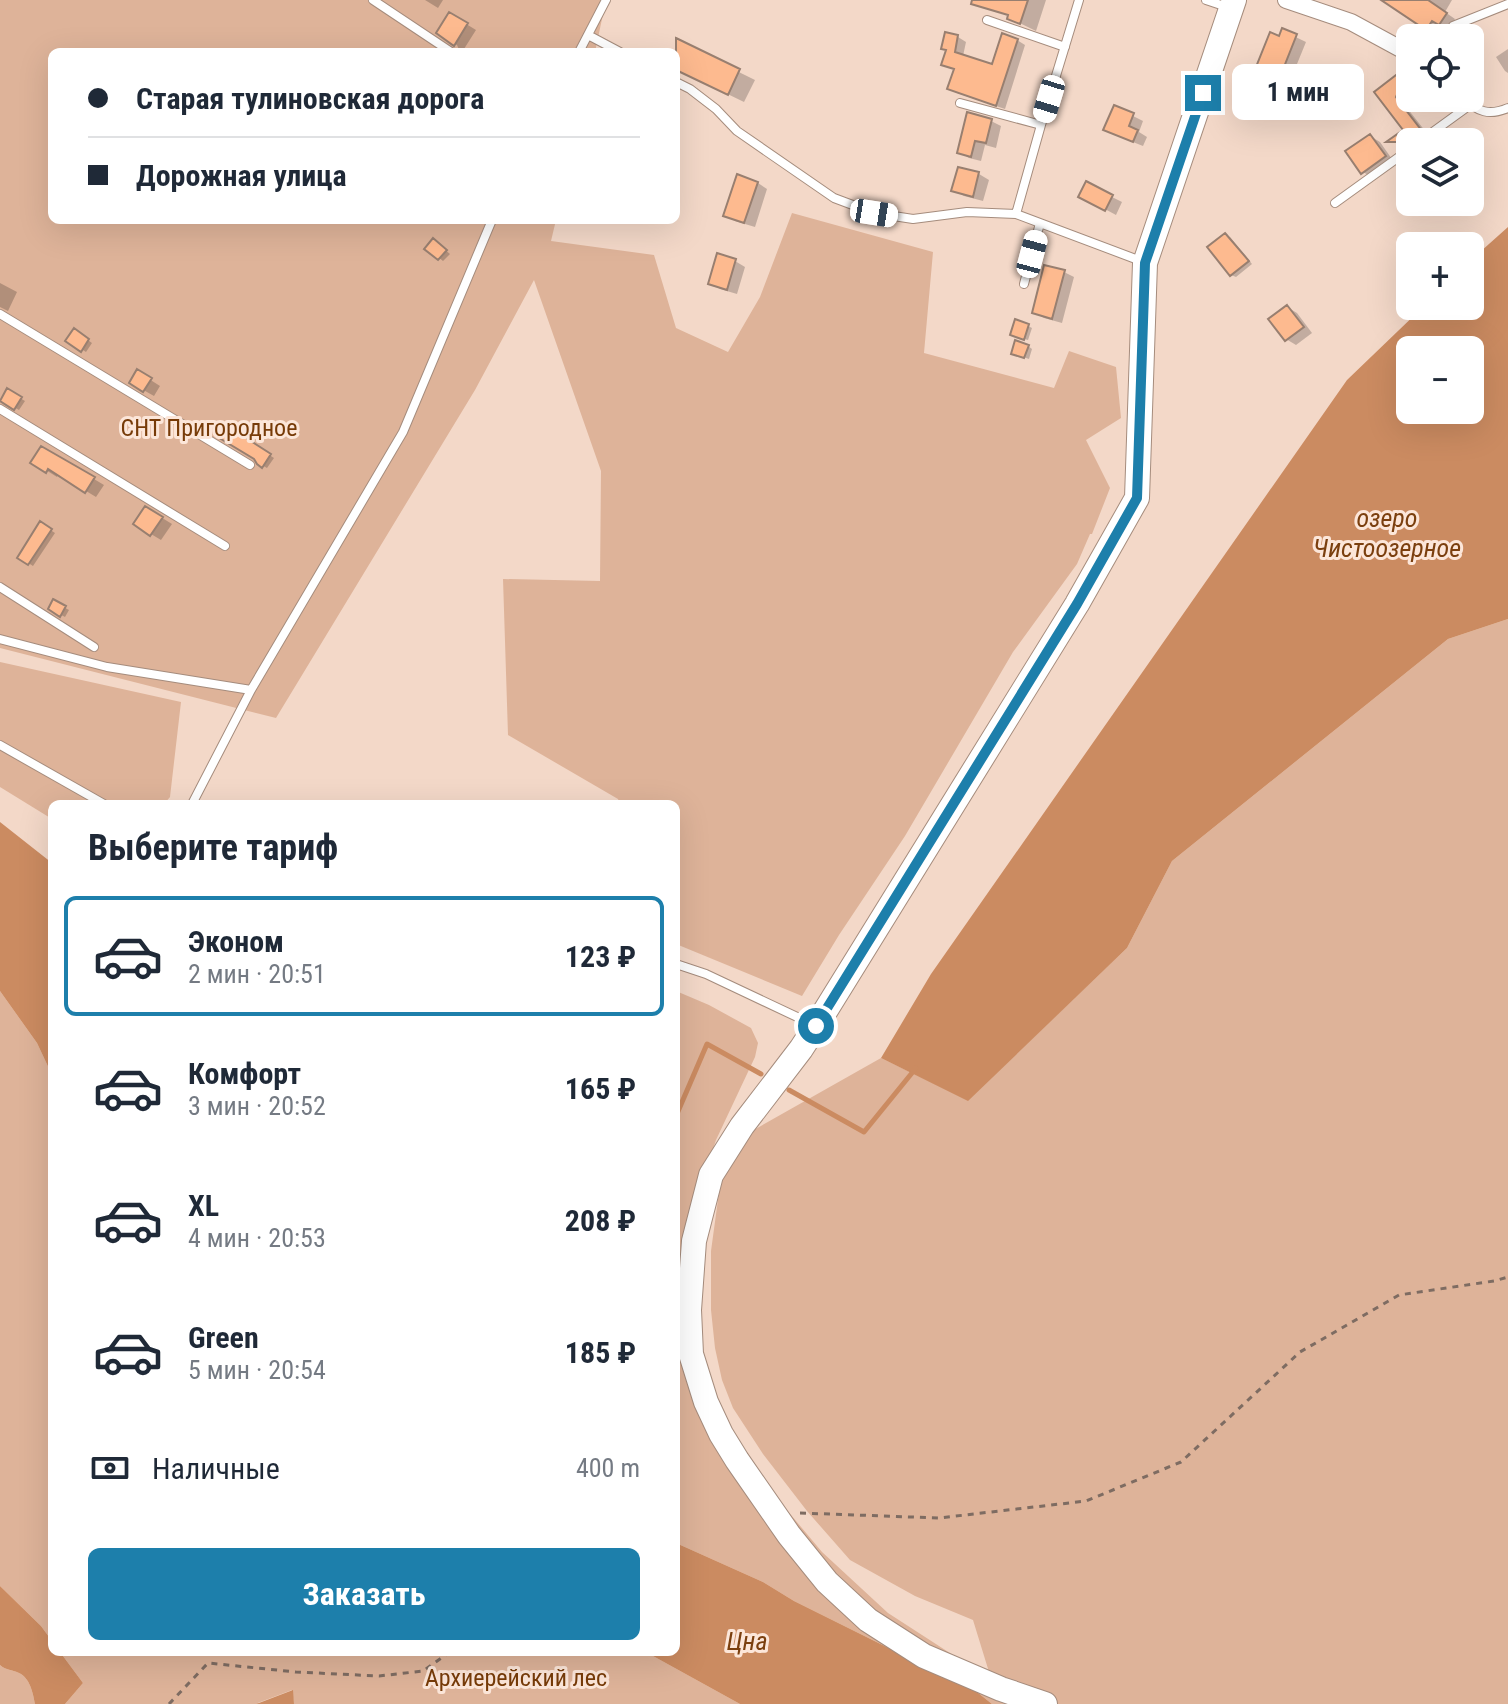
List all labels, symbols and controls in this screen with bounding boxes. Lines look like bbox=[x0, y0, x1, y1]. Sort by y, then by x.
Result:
map controls bbox=[1396, 24, 1484, 424]
button: locate bbox=[1396, 24, 1484, 112]
callout: 1 мин bbox=[1231, 65, 1363, 121]
car bbox=[1031, 73, 1067, 125]
route end bbox=[1185, 75, 1221, 111]
text: 1 мин bbox=[1267, 77, 1329, 107]
text: Старая тулиновская дорога bbox=[136, 81, 484, 116]
button: layers bbox=[1396, 128, 1484, 216]
text: Дорожная улица bbox=[136, 158, 347, 193]
car bbox=[848, 197, 900, 229]
car bbox=[1014, 228, 1050, 280]
button: + bbox=[1396, 232, 1484, 320]
button: − bbox=[1396, 336, 1484, 424]
park label: СНТ Пригородное bbox=[121, 414, 297, 442]
water label: озеро Чистоозерное bbox=[1313, 503, 1461, 563]
text: Выберите тариф bbox=[88, 827, 338, 869]
icon: car bbox=[92, 920, 164, 992]
text: Эконом bbox=[188, 924, 284, 959]
text: 123 ₽ bbox=[565, 939, 636, 974]
text: 2 мин · 20:51 bbox=[188, 959, 326, 989]
route start bbox=[798, 1008, 834, 1044]
icon: car bbox=[92, 1052, 164, 1124]
text: Комфорт bbox=[188, 1056, 301, 1091]
text: 165 ₽ bbox=[565, 1071, 636, 1106]
text: 3 мин · 20:52 bbox=[188, 1091, 326, 1121]
icon: car bbox=[92, 1184, 164, 1256]
text: XL bbox=[188, 1188, 219, 1223]
text: 208 ₽ bbox=[565, 1203, 636, 1238]
text: 4 мин · 20:53 bbox=[188, 1223, 326, 1253]
icon: car bbox=[92, 1316, 164, 1388]
text: Green bbox=[188, 1320, 259, 1355]
text: 185 ₽ bbox=[565, 1335, 636, 1370]
text: 5 мин · 20:54 bbox=[188, 1355, 326, 1385]
icon: cash bbox=[88, 1446, 132, 1490]
text: Наличные bbox=[152, 1451, 280, 1486]
text: 400 m bbox=[576, 1453, 640, 1483]
button: Заказать bbox=[88, 1548, 640, 1640]
water label: Цна bbox=[726, 1626, 768, 1656]
park label: Архиерейский лес bbox=[425, 1664, 607, 1692]

